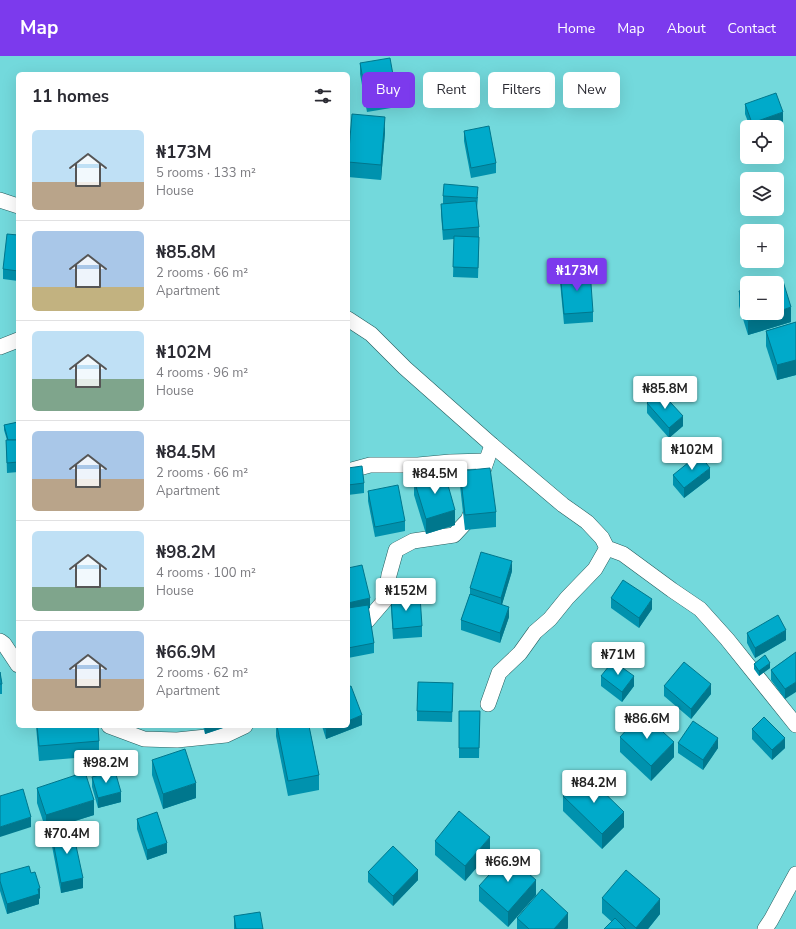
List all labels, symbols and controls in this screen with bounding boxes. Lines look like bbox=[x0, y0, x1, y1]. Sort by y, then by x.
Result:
text: Map bbox=[20, 15, 58, 41]
text: Home bbox=[557, 19, 595, 38]
text: Map bbox=[617, 19, 645, 38]
text: About bbox=[667, 19, 706, 38]
text: Contact bbox=[728, 19, 776, 38]
chip: Buy bbox=[362, 72, 415, 108]
chip: Rent bbox=[423, 72, 480, 108]
chip: Filters bbox=[488, 72, 555, 108]
chip: New bbox=[563, 72, 620, 108]
text: 11 homes bbox=[32, 85, 109, 108]
icon: filters bbox=[312, 85, 334, 107]
map controls bbox=[740, 120, 784, 320]
button: locate bbox=[740, 120, 784, 164]
text: ₦173M bbox=[156, 141, 212, 164]
icon: home bbox=[64, 146, 112, 194]
text: 5 rooms · 133 m² bbox=[156, 164, 256, 182]
button: layers bbox=[740, 172, 784, 216]
text: House bbox=[156, 182, 194, 200]
button: + bbox=[740, 224, 784, 268]
text: ₦85.8M bbox=[156, 241, 216, 264]
icon: home bbox=[64, 247, 112, 295]
pin: ₦173M bbox=[549, 258, 605, 292]
text: ₦173M bbox=[556, 262, 598, 280]
text: 2 rooms · 66 m² bbox=[156, 264, 248, 282]
button: − bbox=[740, 276, 784, 320]
text: Apartment bbox=[156, 282, 219, 300]
text: ₦102M bbox=[156, 341, 212, 364]
icon: home bbox=[64, 347, 112, 395]
text: 4 rooms · 96 m² bbox=[156, 364, 248, 382]
pin: ₦85.8M bbox=[632, 376, 698, 410]
text: ₦85.8M bbox=[642, 380, 688, 398]
text: House bbox=[156, 382, 194, 400]
pin: ₦102M bbox=[664, 437, 720, 471]
text: ₦84.5M bbox=[156, 441, 216, 464]
text: ₦102M bbox=[671, 441, 713, 459]
icon: home bbox=[64, 447, 112, 495]
pin: ₦84.5M bbox=[402, 461, 468, 495]
text: 2 rooms · 66 m² bbox=[156, 464, 248, 482]
text: ₦84.5M bbox=[412, 465, 458, 483]
text: Apartment bbox=[156, 482, 219, 500]
text: ₦98.2M bbox=[156, 541, 216, 564]
icon: home bbox=[64, 547, 112, 595]
text: 4 rooms · 100 m² bbox=[156, 564, 256, 582]
pin: ₦152M bbox=[378, 578, 434, 612]
text: House bbox=[156, 582, 194, 600]
text: ₦152M bbox=[385, 582, 427, 600]
text: ₦66.9M bbox=[156, 641, 216, 664]
pin: ₦71M bbox=[594, 642, 642, 676]
text: ₦71M bbox=[601, 646, 635, 664]
icon: home bbox=[64, 647, 112, 695]
text: 2 rooms · 62 m² bbox=[156, 664, 248, 682]
text: Apartment bbox=[156, 682, 219, 700]
pin: ₦86.6M bbox=[614, 706, 680, 740]
text: ₦86.6M bbox=[624, 710, 670, 728]
pin: ₦98.2M bbox=[73, 750, 139, 784]
text: ₦98.2M bbox=[83, 754, 129, 772]
pin: ₦84.2M bbox=[561, 770, 627, 804]
text: ₦84.2M bbox=[571, 774, 617, 792]
pin: ₦70.4M bbox=[34, 821, 100, 855]
text: ₦70.4M bbox=[44, 825, 90, 843]
pin: ₦66.9M bbox=[475, 849, 541, 883]
text: ₦66.9M bbox=[485, 853, 531, 871]

